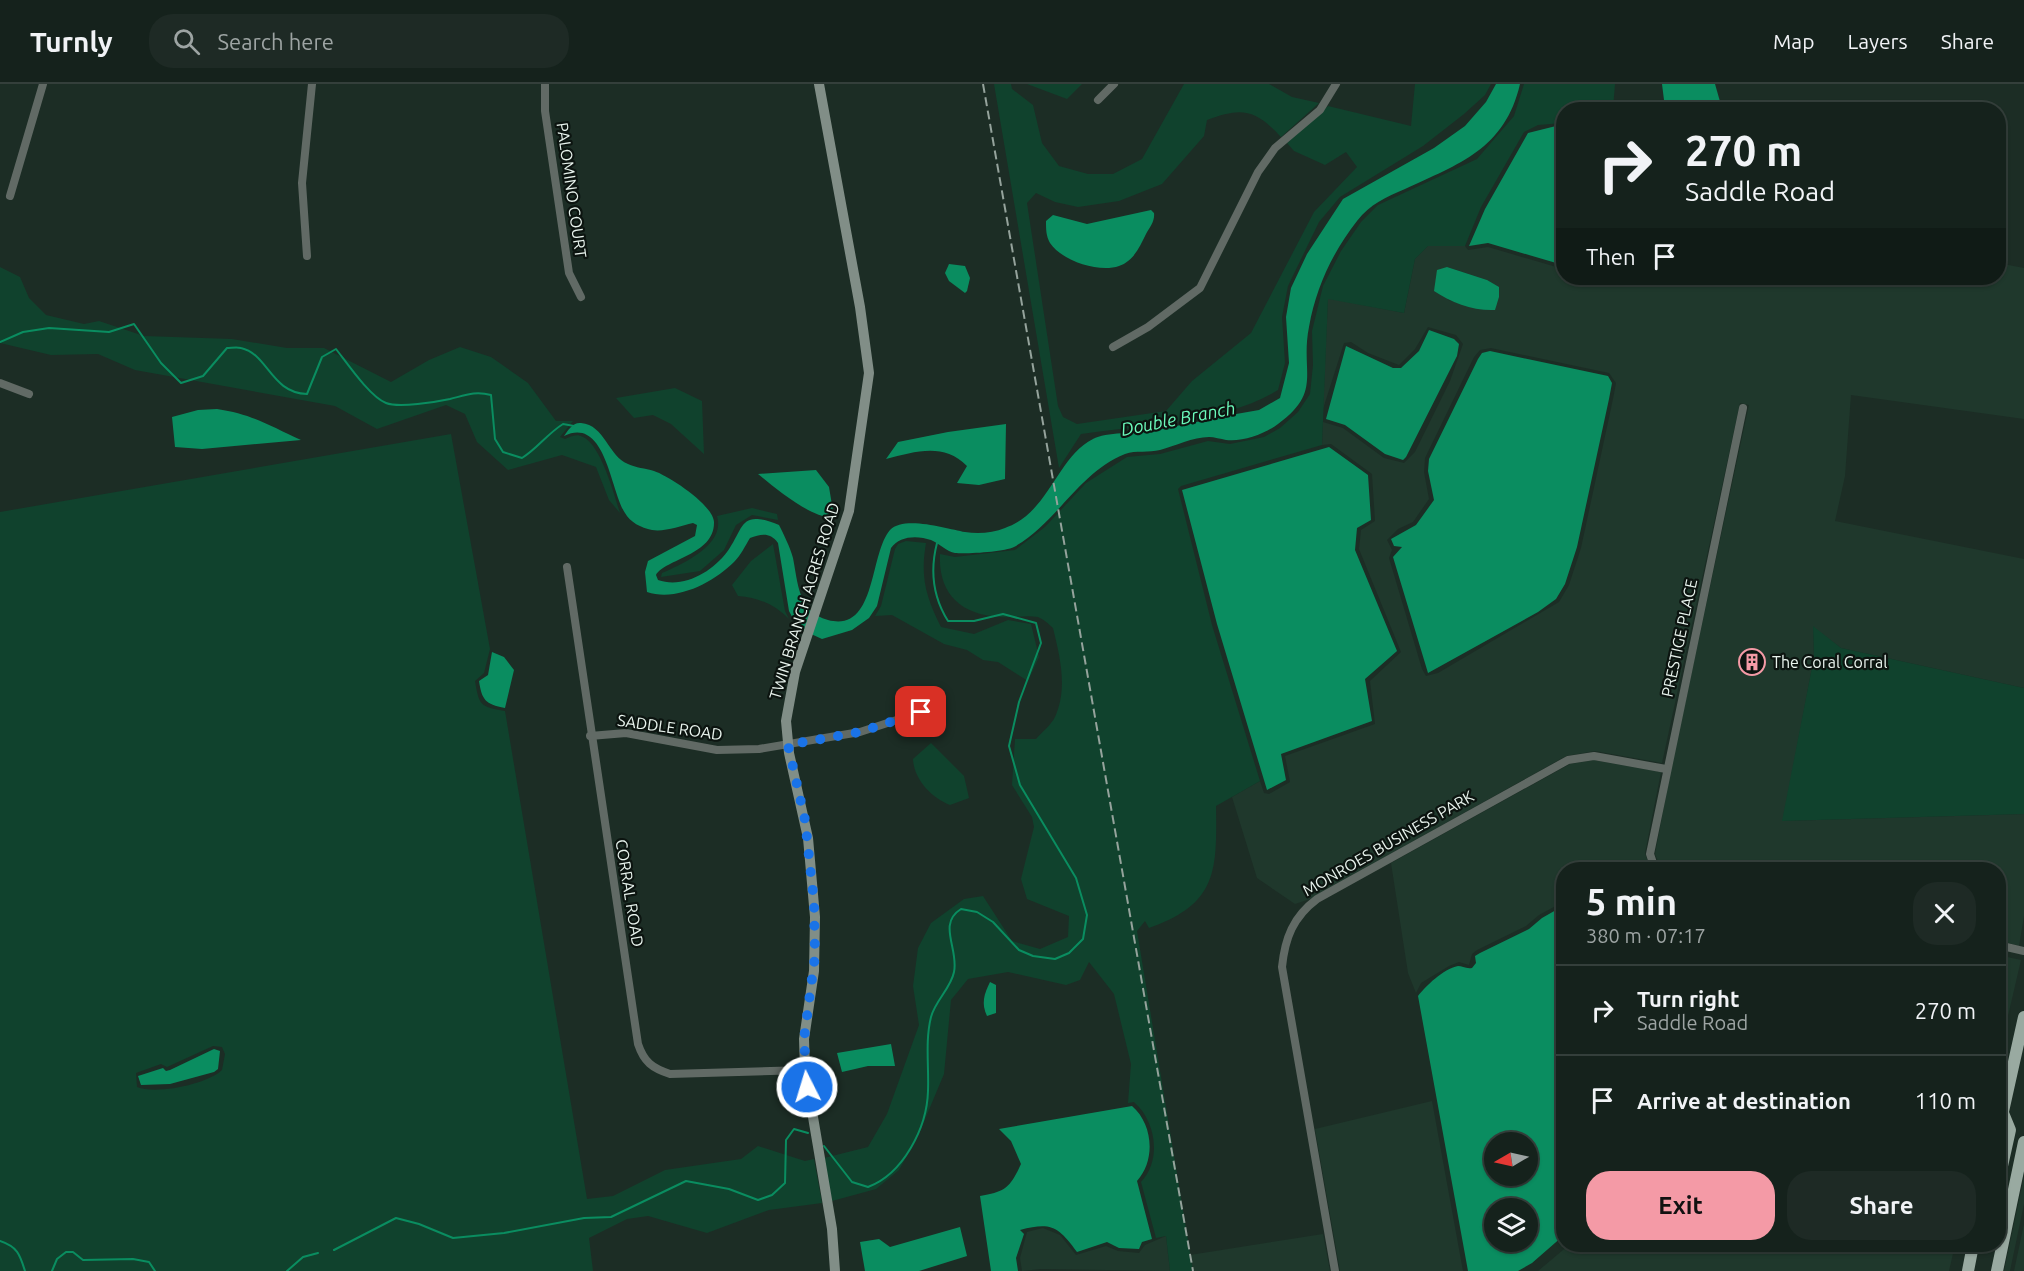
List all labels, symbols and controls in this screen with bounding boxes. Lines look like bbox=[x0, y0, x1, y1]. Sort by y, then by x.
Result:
search box bbox=[149, 14, 569, 68]
icon: search bbox=[170, 25, 203, 58]
text: Turnly bbox=[30, 26, 113, 57]
text: Search here bbox=[218, 29, 334, 54]
text: Map bbox=[1773, 29, 1814, 53]
text: Layers bbox=[1847, 29, 1908, 53]
text: Share bbox=[1941, 29, 1994, 53]
street label: PALOMINO COURT bbox=[554, 121, 590, 259]
icon: right bbox=[1586, 126, 1664, 204]
text: 270 m bbox=[1685, 127, 1802, 174]
text: Saddle Road bbox=[1685, 176, 1835, 206]
icon: arrive bbox=[1648, 240, 1681, 273]
text: Then bbox=[1586, 244, 1636, 269]
water label: Double Branch bbox=[1119, 397, 1237, 439]
street label: TWIN BRANCH ACRES ROAD bbox=[765, 500, 843, 702]
street label: PRESTIGE PLACE bbox=[1658, 577, 1700, 699]
building icon: The Coral Corral bbox=[1737, 647, 1767, 677]
place label: The Coral Corral bbox=[1772, 653, 1888, 671]
pin bbox=[895, 686, 946, 737]
icon: arrive bbox=[904, 695, 937, 728]
street label: SADDLE ROAD bbox=[616, 711, 724, 743]
street label: MONROES BUSINESS PARK bbox=[1299, 786, 1477, 899]
street label: CORRAL ROAD bbox=[613, 838, 647, 948]
text: 5 min bbox=[1586, 881, 1677, 922]
button: close bbox=[1913, 882, 1976, 945]
text: 380 m · 07:17 bbox=[1586, 924, 1706, 947]
text: Turn right bbox=[1637, 986, 1739, 1011]
icon: right bbox=[1586, 994, 1619, 1027]
text: 270 m bbox=[1915, 998, 1976, 1023]
text: Saddle Road bbox=[1637, 1011, 1748, 1034]
position arrow bbox=[775, 1055, 839, 1119]
icon: arrive bbox=[1586, 1084, 1619, 1117]
text: Arrive at destination bbox=[1637, 1088, 1851, 1113]
text: 110 m bbox=[1915, 1088, 1976, 1113]
north arrow bbox=[1484, 1132, 1538, 1186]
map controls bbox=[1484, 1132, 1538, 1252]
button: Exit bbox=[1586, 1171, 1775, 1240]
button: Share bbox=[1787, 1171, 1976, 1240]
button: layers bbox=[1484, 1198, 1538, 1252]

